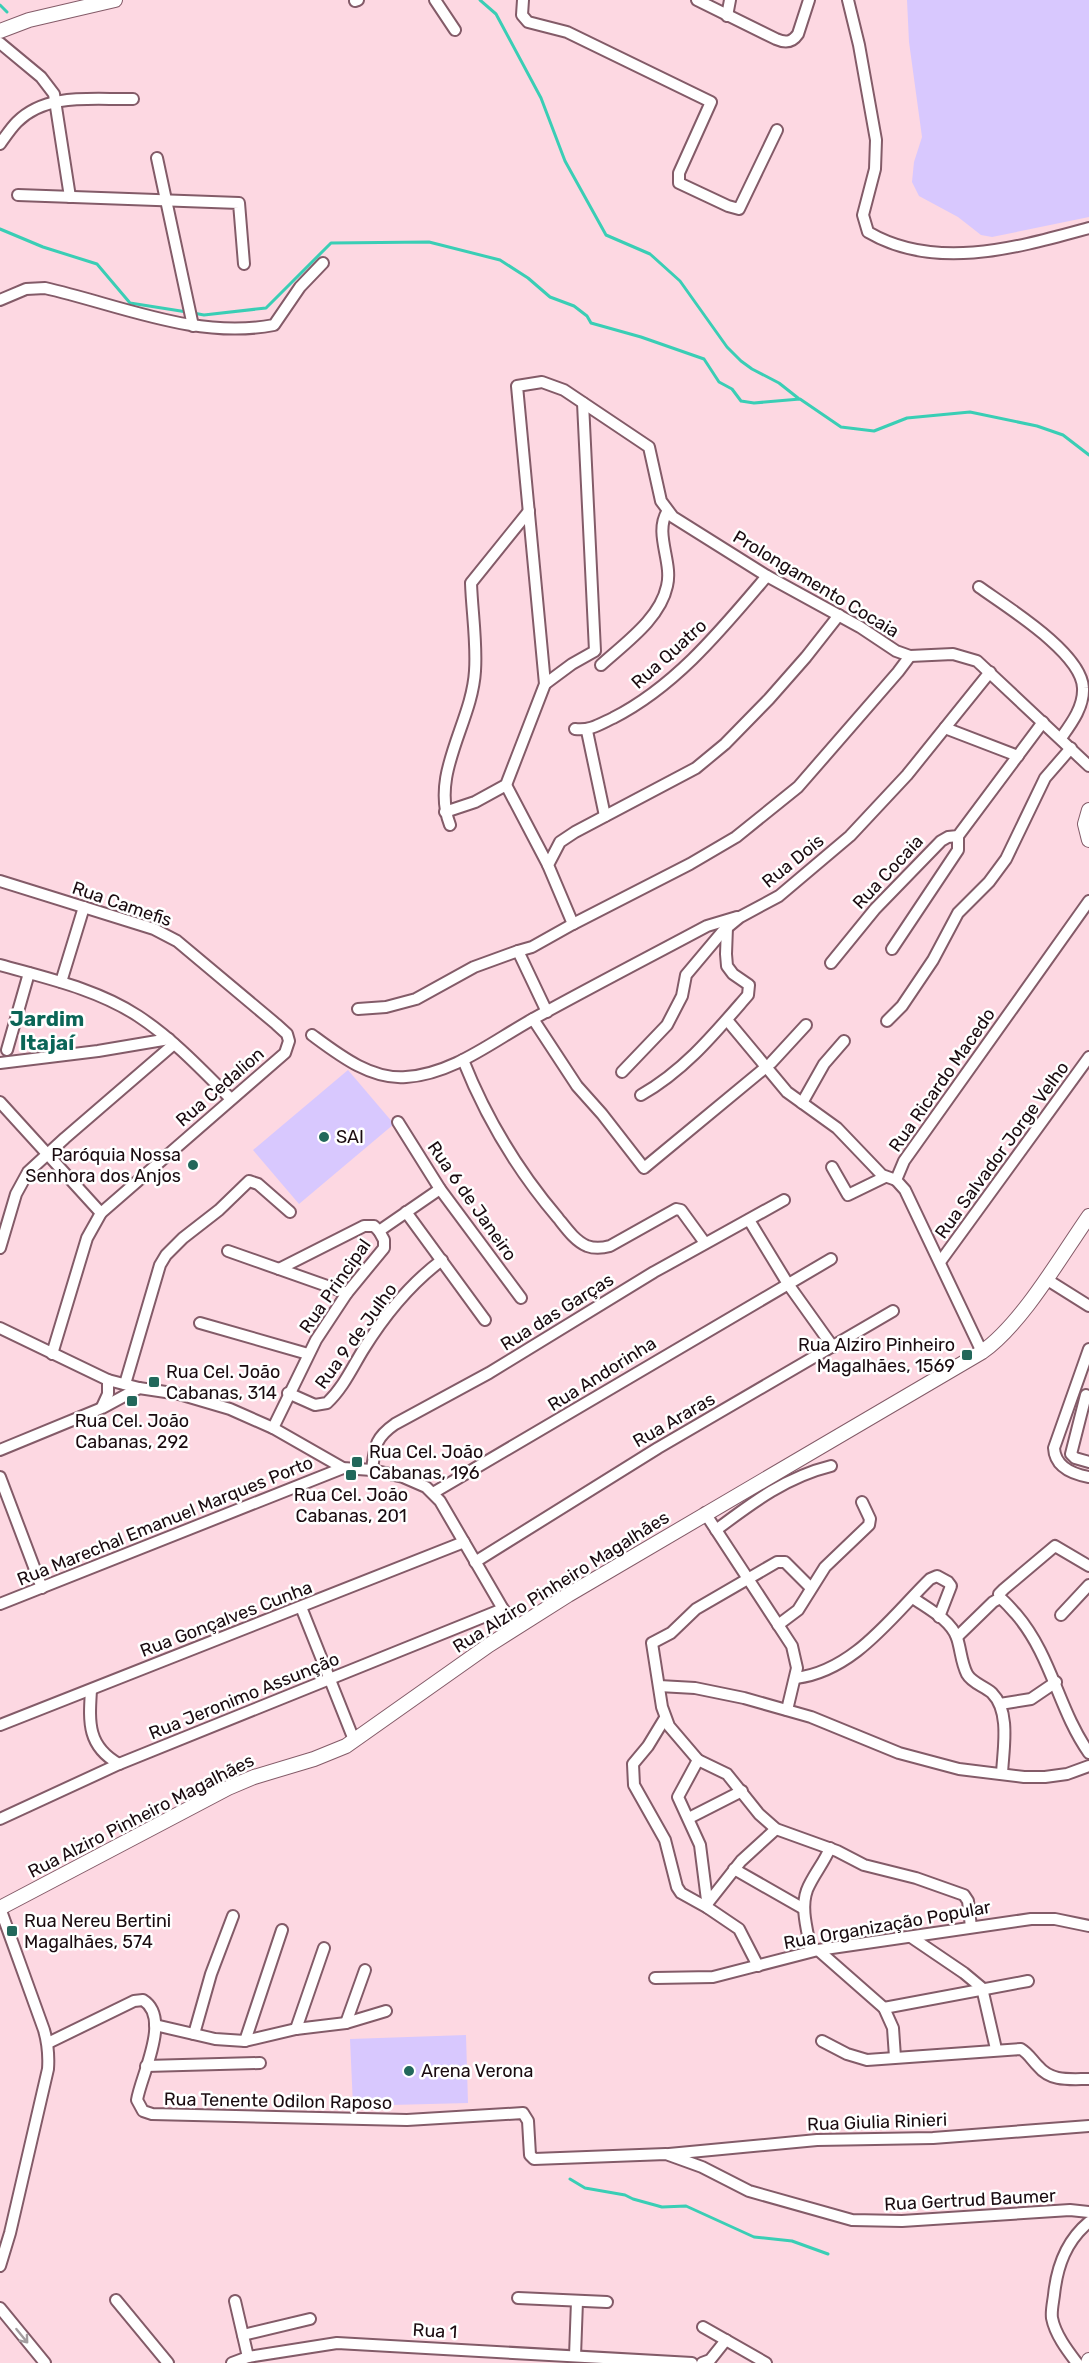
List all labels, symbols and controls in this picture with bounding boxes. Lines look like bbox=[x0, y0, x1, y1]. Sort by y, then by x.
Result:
street label: Prolongamento Cocaia bbox=[729, 526, 903, 642]
street label: Rua Quatro bbox=[627, 614, 711, 694]
street label: Rua Dois bbox=[758, 829, 828, 893]
street label: Rua Cocaia bbox=[848, 830, 928, 914]
street label: Rua Camefis bbox=[69, 877, 175, 931]
street label: Rua Ricardo Macedo bbox=[884, 1004, 1000, 1156]
district label: Jardim Itajaí bbox=[10, 1006, 84, 1055]
street label: Rua Cedalion bbox=[171, 1043, 269, 1131]
street label: Rua Salvador Jorge Velho bbox=[930, 1057, 1074, 1243]
place label: SAI bbox=[336, 1126, 364, 1148]
marker: SAI bbox=[317, 1130, 331, 1144]
street label: Rua 6 de Janeiro bbox=[423, 1137, 521, 1265]
place label: Paróquia Nossa Senhora dos Anjos bbox=[25, 1144, 181, 1187]
marker: Paróquia Nossa Senhora dos Anjos bbox=[186, 1158, 200, 1172]
street label: Rua Principal bbox=[294, 1235, 376, 1337]
street label: Rua das Garças bbox=[496, 1268, 618, 1356]
street label: Rua 9 de Julho bbox=[310, 1279, 402, 1393]
street label: Rua Andorinha bbox=[544, 1332, 660, 1416]
place label: Rua Alziro Pinheiro Magalhães, 1569 bbox=[798, 1334, 955, 1377]
marker: Rua Alziro Pinheiro Magalhães, 1569 bbox=[960, 1348, 974, 1362]
place label: Rua Cel. João Cabanas, 314 bbox=[166, 1361, 280, 1404]
marker: Rua Cel. João Cabanas, 314 bbox=[147, 1375, 161, 1389]
street label: Rua Araras bbox=[629, 1388, 719, 1452]
marker: Rua Cel. João Cabanas, 292 bbox=[125, 1394, 139, 1408]
place label: Rua Cel. João Cabanas, 292 bbox=[75, 1410, 189, 1453]
place label: Rua Cel. João Cabanas, 196 bbox=[369, 1441, 483, 1484]
street label: Rua Marechal Emanuel Marques Porto bbox=[14, 1451, 316, 1591]
marker: Rua Cel. João Cabanas, 196 bbox=[350, 1455, 364, 1469]
marker: Rua Cel. João Cabanas, 201 bbox=[344, 1468, 358, 1482]
place label: Rua Cel. João Cabanas, 201 bbox=[294, 1484, 408, 1527]
street label: Rua Alziro Pinheiro Magalhães bbox=[449, 1506, 673, 1658]
street label: Rua Gonçalves Cunha bbox=[137, 1576, 315, 1662]
street label: Rua Jeronimo Assunção bbox=[146, 1648, 342, 1744]
street label: Rua Alziro Pinheiro Magalhães bbox=[24, 1749, 258, 1883]
street label: Rua Organização Popular bbox=[782, 1896, 992, 1954]
place label: Rua Nereu Bertini Magalhães, 574 bbox=[24, 1910, 171, 1953]
marker: Rua Nereu Bertini Magalhães, 574 bbox=[5, 1924, 19, 1938]
place label: Arena Verona bbox=[421, 2060, 533, 2082]
marker: Arena Verona bbox=[402, 2064, 416, 2078]
street label: Rua Tenente Odilon Raposo bbox=[164, 2088, 392, 2114]
street label: Rua Giulia Rinieri bbox=[807, 2109, 947, 2135]
street label: Rua Gertrud Baumer bbox=[884, 2185, 1056, 2215]
street label: Rua 1 bbox=[412, 2319, 458, 2343]
one-way arrow bbox=[16, 2327, 29, 2343]

